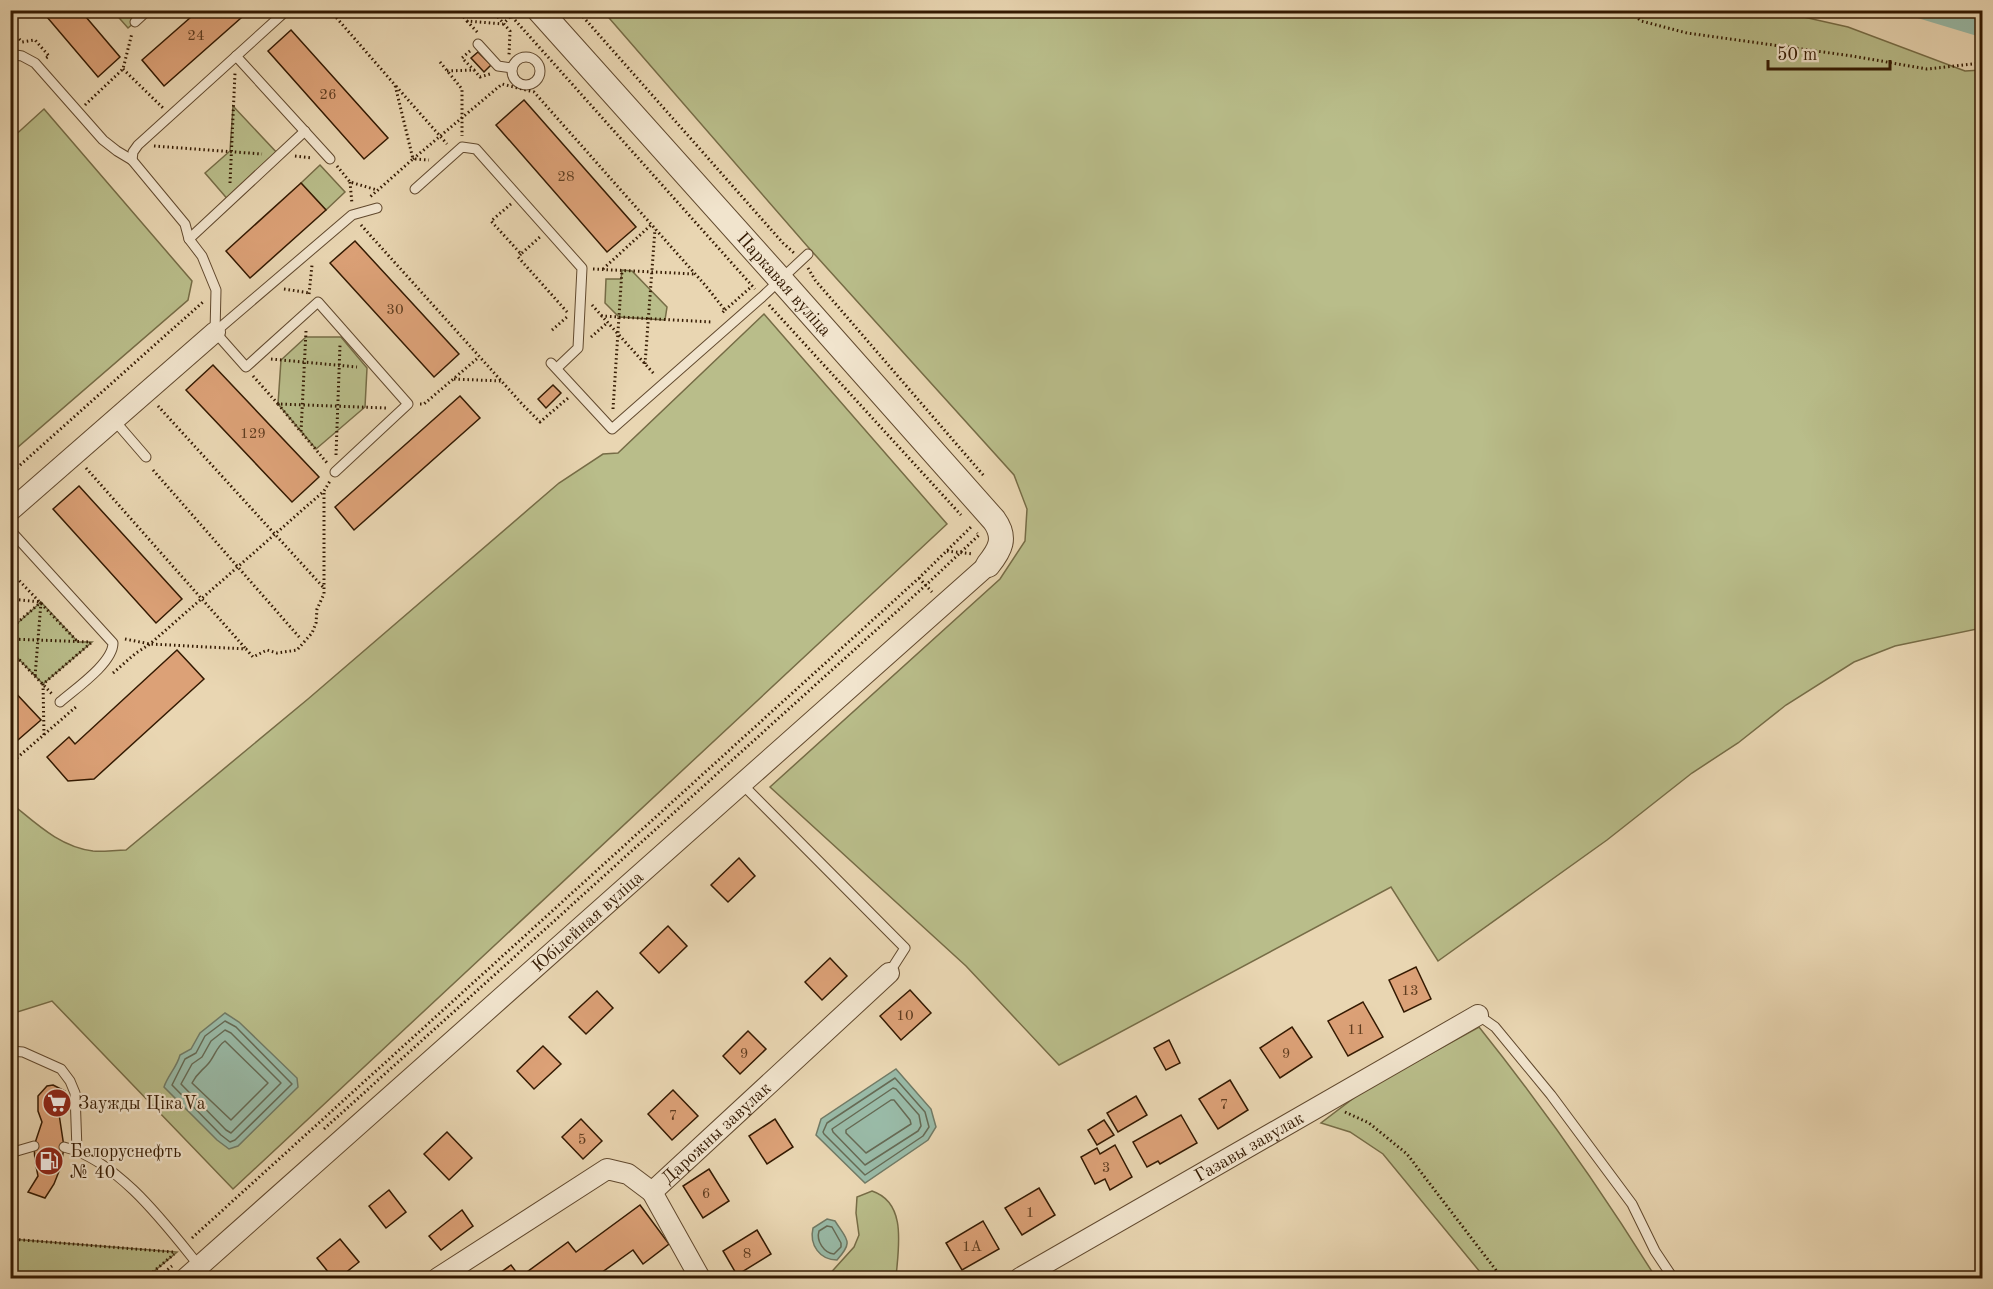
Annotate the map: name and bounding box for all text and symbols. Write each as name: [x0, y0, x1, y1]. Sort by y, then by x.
house number: 24: [187, 29, 205, 44]
scale bar: [1768, 33, 1890, 71]
text: 50 m: [1777, 46, 1817, 64]
house number: 26: [319, 88, 337, 103]
house number: 28: [557, 170, 575, 185]
street label: Паркавая вуліца: [733, 229, 835, 340]
house number: 30: [386, 303, 404, 318]
house number: 129: [240, 427, 266, 442]
street label: Юбілейная вуліца: [529, 868, 647, 976]
house number: 13: [1401, 984, 1419, 999]
house number: 10: [896, 1009, 914, 1024]
house number: 11: [1347, 1023, 1365, 1038]
house number: 9: [740, 1047, 748, 1062]
house number: 9: [1282, 1047, 1290, 1062]
street label: Дарожны завулак: [659, 1079, 775, 1188]
supermarket icon: Заужды ЦікаVа: [41, 1087, 73, 1119]
place label: Заужды ЦікаVа: [78, 1095, 206, 1113]
house number: 7: [1220, 1098, 1228, 1113]
house number: 7: [669, 1109, 677, 1124]
street label: Газавы завулак: [1192, 1109, 1307, 1186]
house number: 5: [578, 1133, 586, 1148]
place label: Белоруснефть № 40: [70, 1143, 181, 1182]
fuel station icon: Белоруснефть № 40: [33, 1145, 65, 1177]
house number: 3: [1102, 1161, 1110, 1176]
house number: 6: [702, 1187, 710, 1202]
house number: 1: [1026, 1206, 1034, 1221]
house number: 1А: [962, 1240, 983, 1255]
house number: 8: [743, 1247, 751, 1262]

